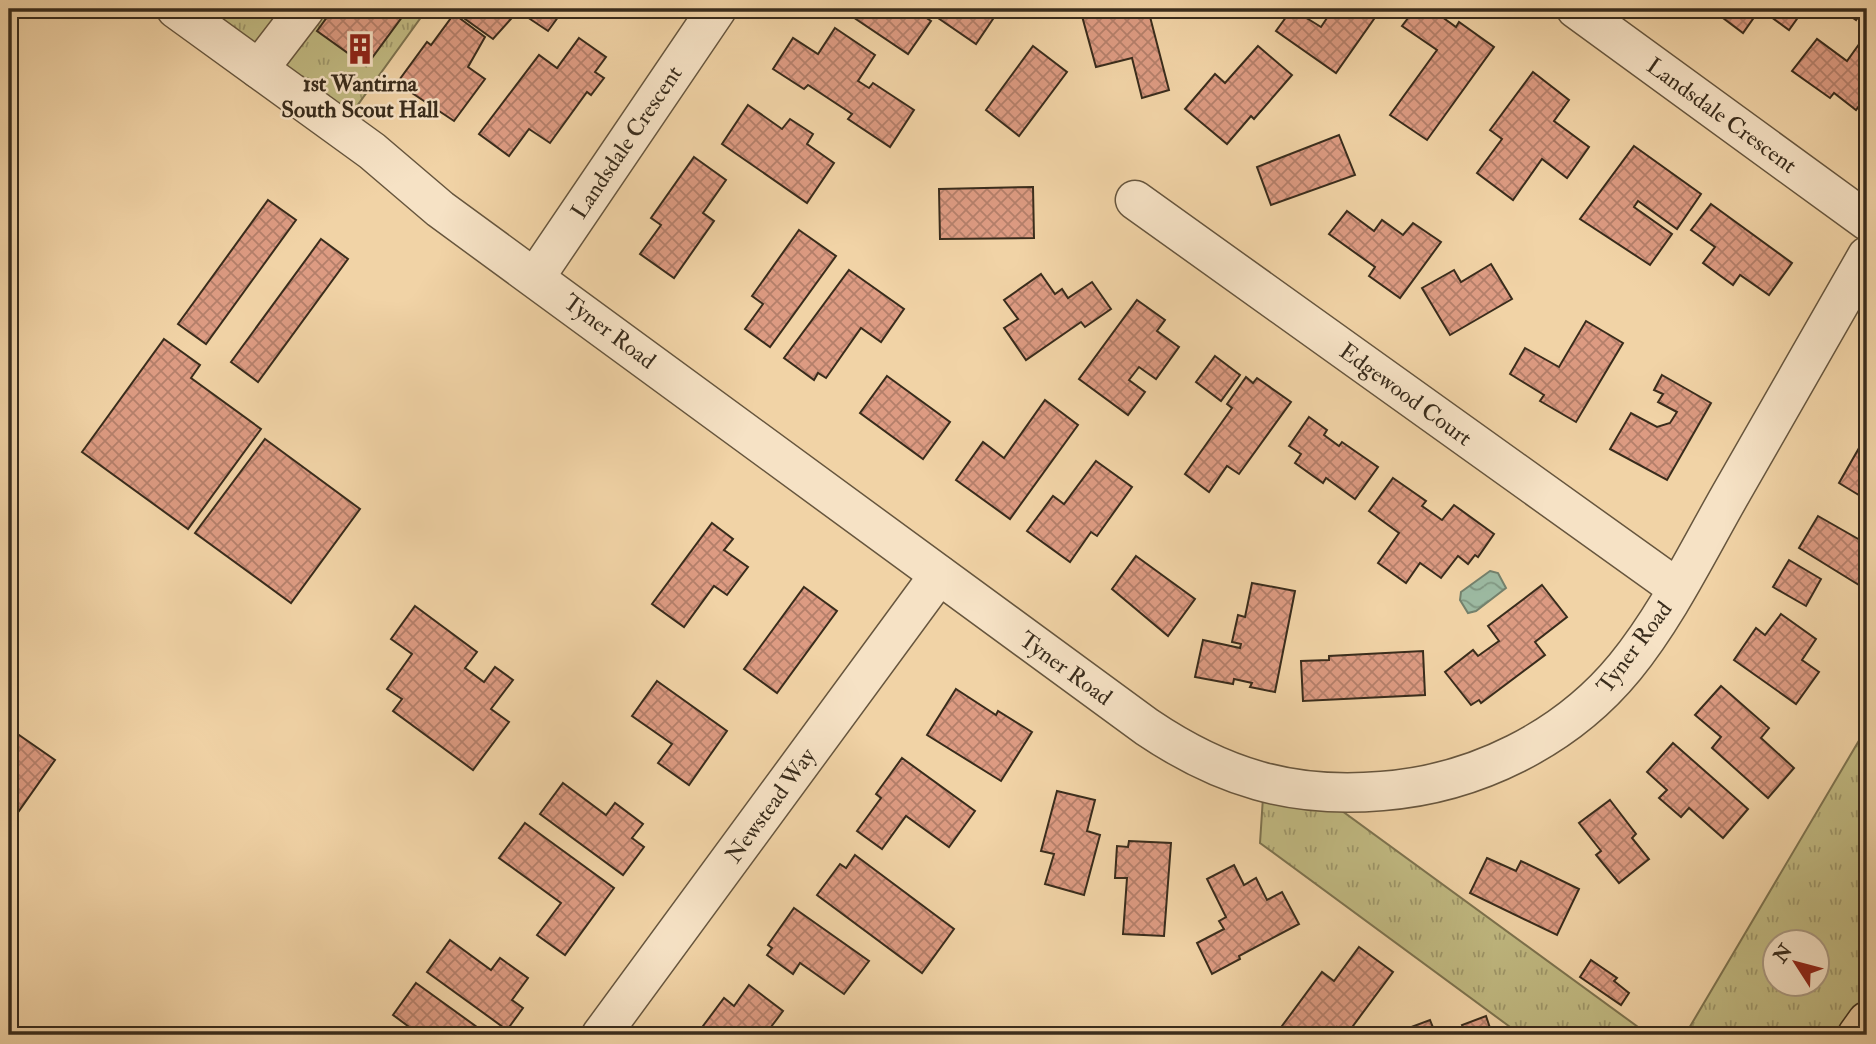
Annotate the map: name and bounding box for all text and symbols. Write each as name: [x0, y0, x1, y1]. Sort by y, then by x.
building icon: 1st Wantirna South Scout Hall: [343, 32, 377, 66]
street label: Landsdale Crescent: [1641, 51, 1803, 180]
street label: Landsdale Crescent: [564, 60, 688, 225]
place label: 1st Wantirna South Scout Hall: [281, 69, 440, 124]
street label: Tyner Road: [558, 287, 662, 375]
street label: Edgewood Court: [1334, 337, 1478, 452]
street label: Tyner Road: [1590, 595, 1678, 699]
street label: Tyner Road: [1014, 625, 1118, 712]
street label: Newstead Way: [719, 741, 822, 869]
north arrow: [1760, 928, 1830, 998]
text: N: [1768, 939, 1798, 968]

